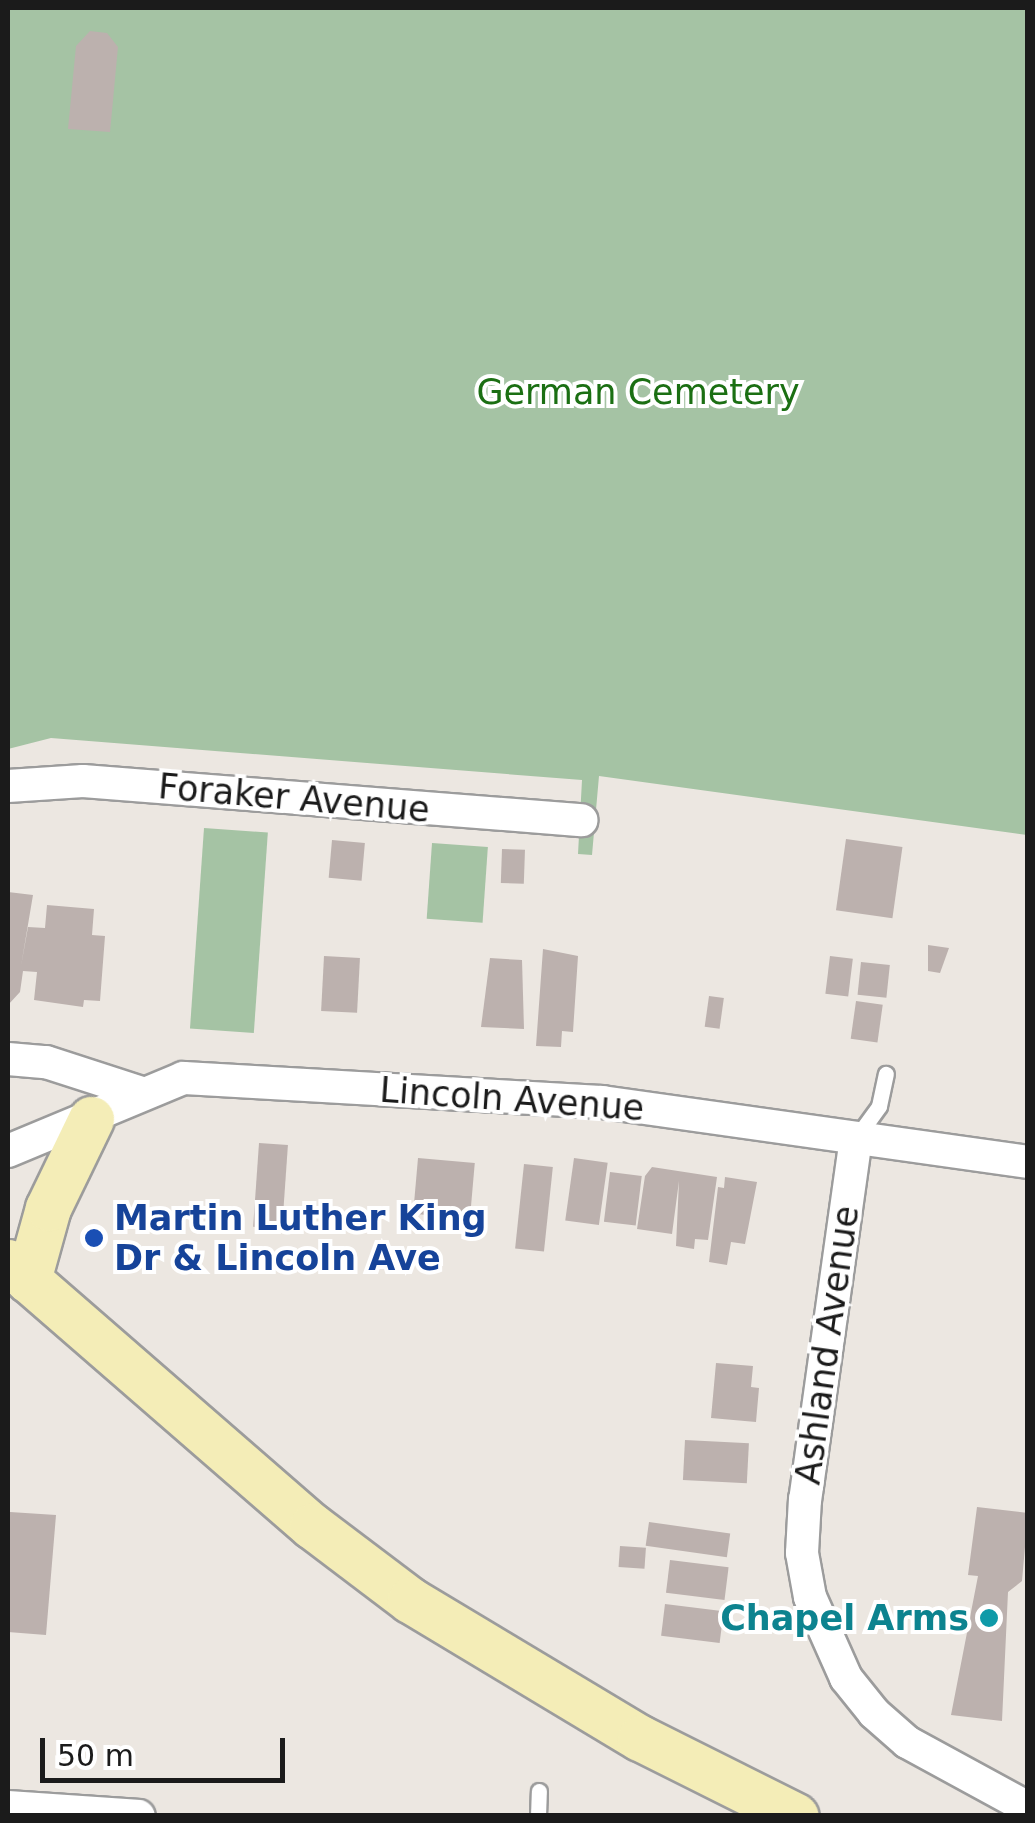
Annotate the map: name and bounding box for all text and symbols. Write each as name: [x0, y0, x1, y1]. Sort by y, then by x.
park label: German Cemetery: [476, 371, 800, 413]
street label: Foraker Avenue: [157, 765, 431, 831]
street label: Lincoln Avenue: [378, 1069, 646, 1129]
place label: Martin Luther King Dr & Lincoln Ave: [114, 1197, 487, 1279]
street label: Ashland Avenue: [787, 1203, 867, 1487]
marker: Martin Luther King Dr & Lincoln Ave: [83, 1227, 105, 1249]
place label: Chapel Arms: [720, 1597, 969, 1639]
marker: Chapel Arms: [978, 1607, 1000, 1629]
scale bar: [45, 1718, 290, 1780]
text: 50 m: [57, 1738, 134, 1773]

